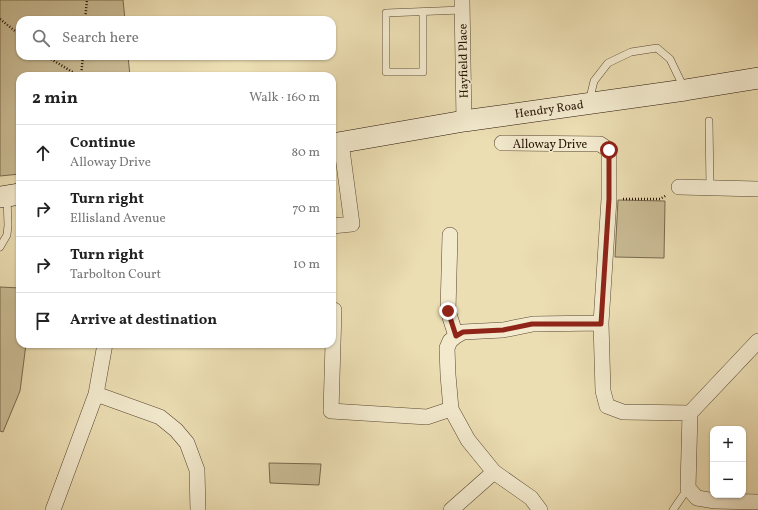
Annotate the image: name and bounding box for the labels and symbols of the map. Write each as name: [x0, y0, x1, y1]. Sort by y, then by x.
street label: Hayfield Place: [455, 23, 473, 98]
street label: Hendry Road: [514, 97, 585, 123]
street label: Alloway Drive: [513, 137, 588, 153]
route start: [600, 141, 618, 159]
route end: [439, 302, 457, 320]

